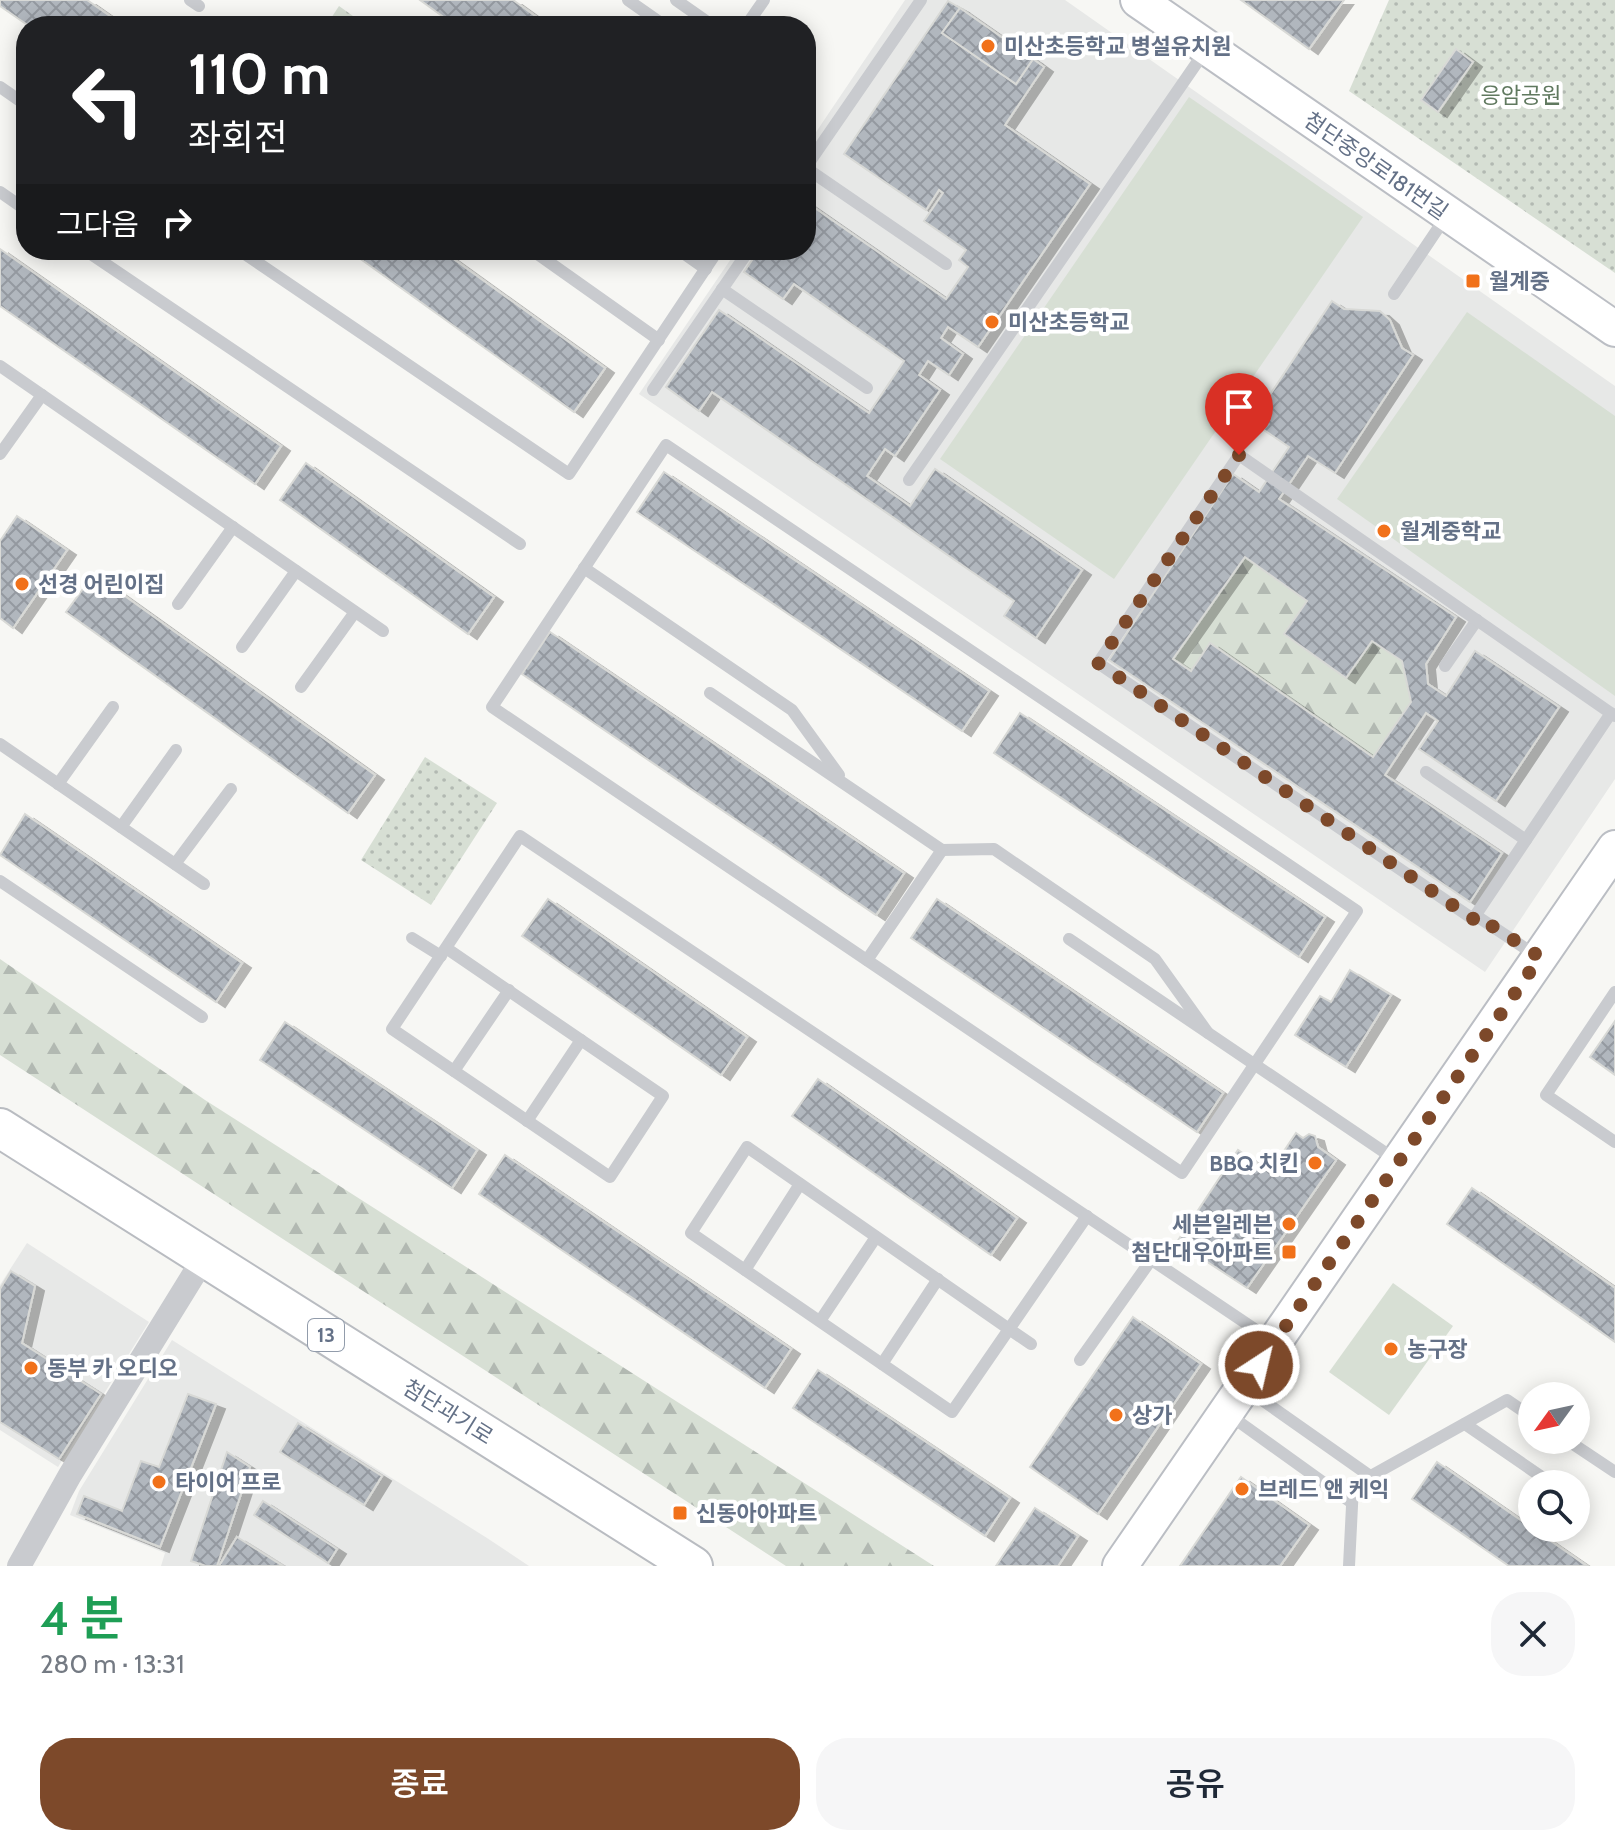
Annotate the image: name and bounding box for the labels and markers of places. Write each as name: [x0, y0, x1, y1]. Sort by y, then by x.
place label: 미산초등학교 병설유치원: [1004, 33, 1232, 60]
marker: 미산초등학교 병설유치원: [979, 37, 997, 55]
place label: 월계중: [1489, 268, 1550, 295]
marker: 월계중: [1464, 272, 1482, 290]
place label: 미산초등학교: [1008, 309, 1129, 336]
marker: 미산초등학교: [983, 313, 1001, 331]
pin: [1205, 373, 1273, 455]
place label: 월계중학교: [1400, 518, 1501, 545]
marker: 월계중학교: [1375, 522, 1393, 540]
place label: 선경 어린이집: [38, 571, 164, 598]
marker: 선경 어린이집: [13, 575, 31, 593]
place label: BBQ 치킨: [1209, 1150, 1299, 1177]
marker: BBQ 치킨: [1306, 1154, 1324, 1172]
place label: 세븐일레븐: [1172, 1211, 1273, 1238]
marker: 세븐일레븐: [1280, 1215, 1298, 1233]
place label: 첨단대우아파트: [1131, 1239, 1273, 1266]
marker: 첨단대우아파트: [1280, 1243, 1298, 1261]
place label: 농구장: [1407, 1336, 1468, 1363]
marker: 농구장: [1382, 1340, 1400, 1358]
place label: 동부 카 오디오: [47, 1355, 178, 1382]
marker: 동부 카 오디오: [22, 1359, 40, 1377]
place label: 상가: [1132, 1402, 1172, 1429]
marker: 상가: [1107, 1406, 1125, 1424]
place label: 타이어 프로: [175, 1469, 281, 1496]
marker: 타이어 프로: [150, 1473, 168, 1491]
place label: 브레드 앤 케익: [1258, 1476, 1389, 1503]
marker: 브레드 앤 케익: [1233, 1480, 1251, 1498]
place label: 신동아아파트: [696, 1500, 817, 1527]
marker: 신동아아파트: [671, 1504, 689, 1522]

